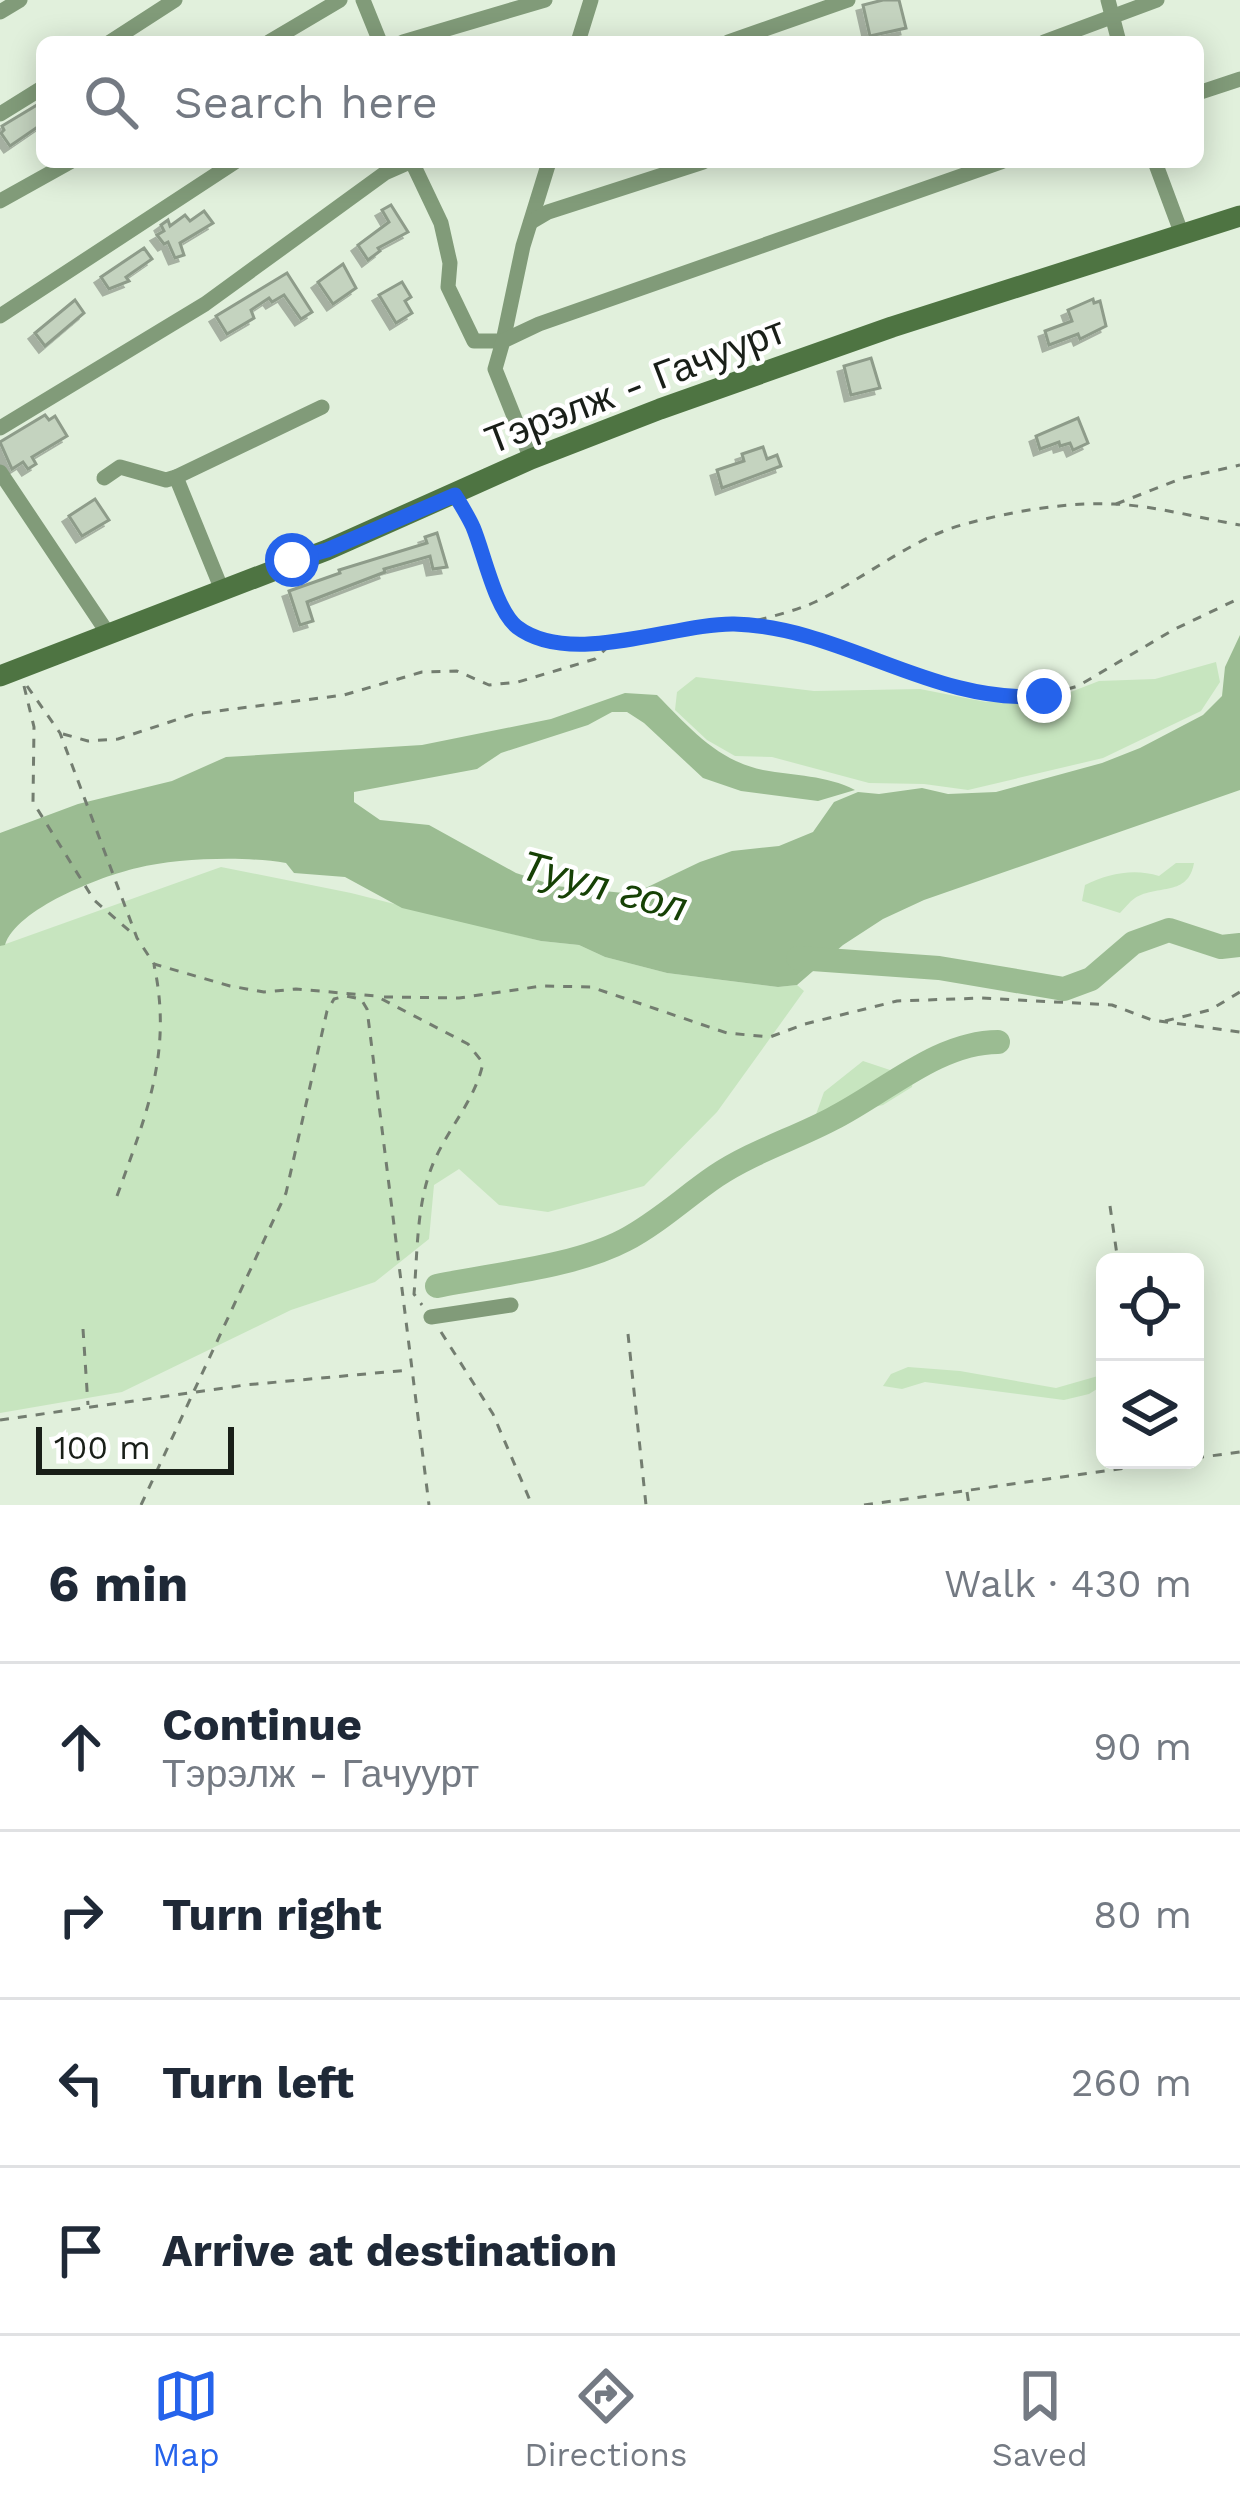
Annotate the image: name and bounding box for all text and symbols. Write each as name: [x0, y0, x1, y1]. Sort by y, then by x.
search box: [36, 36, 1204, 168]
icon: search: [78, 69, 144, 135]
text: Search here: [174, 76, 438, 129]
street label: Тэрэлж - Гачуурт: [479, 307, 791, 463]
route start: [265, 533, 319, 587]
route end: [1017, 669, 1071, 723]
water label: Туул гол: [516, 840, 692, 932]
map controls: [1096, 1253, 1204, 1469]
button: locate: [1096, 1253, 1204, 1361]
button: layers: [1096, 1361, 1204, 1469]
scale bar: [36, 1421, 234, 1474]
text: 100 m: [54, 1428, 151, 1467]
text: 6 min: [48, 1554, 188, 1613]
text: Walk · 430 m: [944, 1561, 1192, 1606]
text: Continue: [162, 1698, 362, 1751]
icon: ahead: [48, 1714, 114, 1780]
text: 90 m: [1093, 1724, 1192, 1769]
text: Тэрэлж - Гачуурт: [162, 1751, 479, 1796]
icon: right: [48, 1882, 114, 1948]
text: Turn right: [162, 1888, 382, 1941]
text: 80 m: [1093, 1892, 1192, 1937]
icon: left: [48, 2050, 114, 2116]
text: Turn left: [162, 2056, 354, 2109]
text: 260 m: [1071, 2060, 1192, 2105]
icon: arrive: [48, 2218, 114, 2284]
text: Arrive at destination: [162, 2224, 617, 2277]
tab: Map: [152, 2363, 220, 2474]
tab: Directions: [524, 2363, 687, 2474]
tab: Saved: [992, 2363, 1088, 2474]

